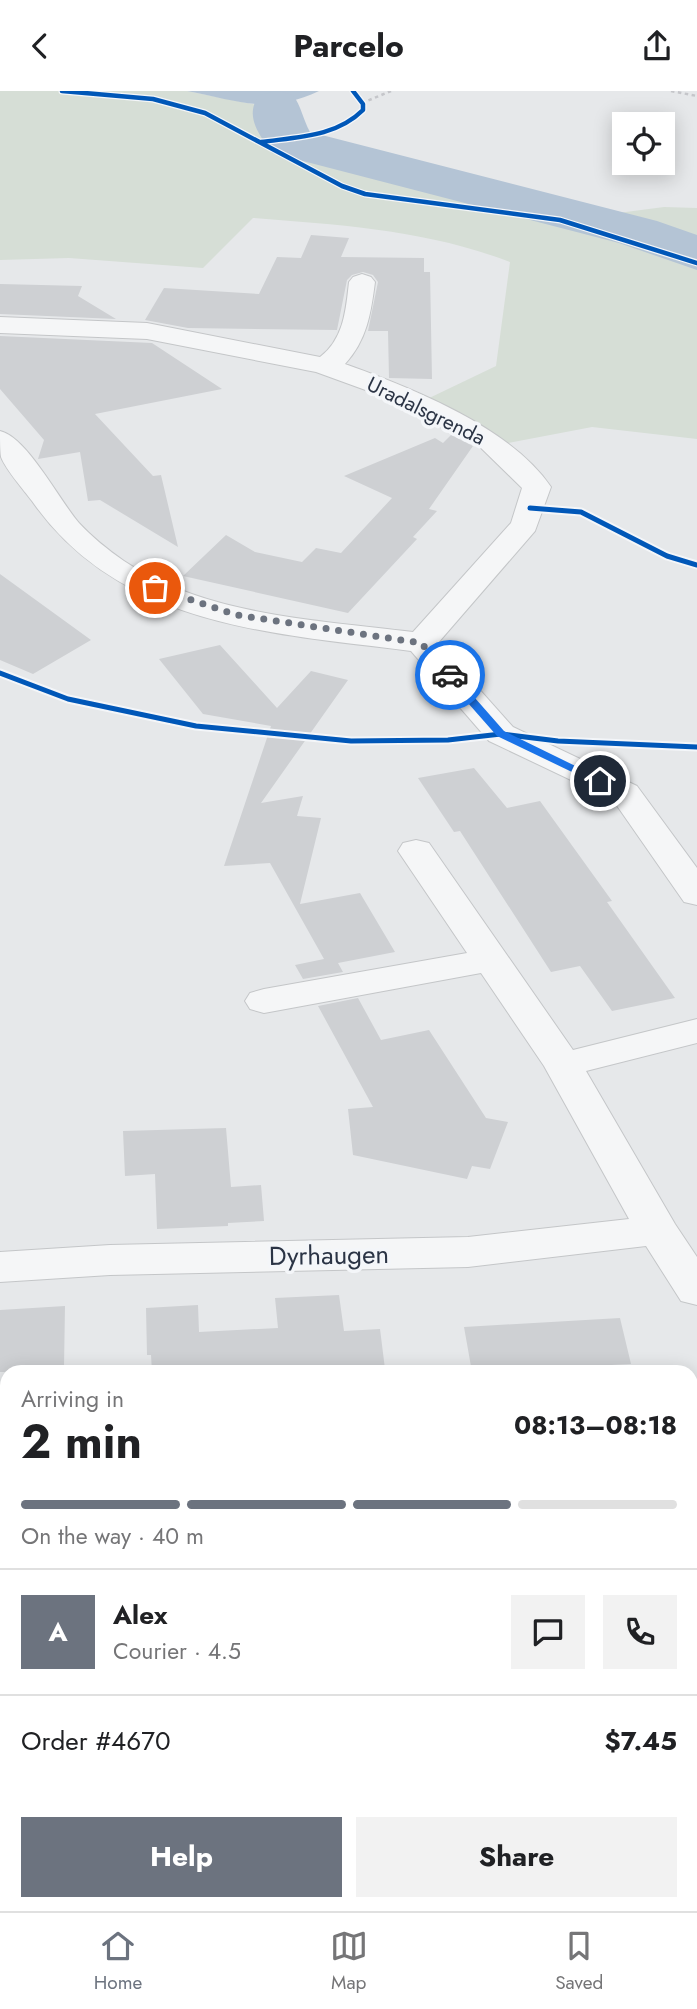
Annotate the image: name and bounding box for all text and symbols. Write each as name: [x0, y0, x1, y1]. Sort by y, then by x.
text: Parcelo: [293, 23, 404, 69]
icon: back: [21, 27, 59, 65]
icon: share: [638, 27, 676, 65]
map controls: [612, 112, 675, 175]
button: locate: [612, 112, 675, 175]
street label: Uradalsgrenda: [362, 369, 490, 453]
pin: [125, 558, 185, 618]
icon: bag: [136, 569, 174, 607]
courier: [415, 640, 485, 710]
icon: car: [431, 656, 469, 694]
pin: [570, 751, 630, 811]
icon: home: [581, 762, 619, 800]
street label: Dyrhaugen: [269, 1235, 389, 1275]
text: Arriving in: [21, 1382, 124, 1416]
text: 08:13–08:18: [514, 1406, 677, 1444]
text: 2 min: [21, 1409, 142, 1475]
text: On the way · 40 m: [21, 1519, 204, 1553]
button: chat: [511, 1595, 585, 1669]
button: phone: [603, 1595, 677, 1669]
text: Alex: [113, 1596, 167, 1634]
text: A: [48, 1613, 68, 1651]
text: Courier · 4.5: [113, 1634, 241, 1668]
text: Order #4670: [21, 1722, 171, 1760]
text: $7.45: [604, 1722, 677, 1760]
button: Help: [21, 1817, 342, 1897]
button: Share: [356, 1817, 677, 1897]
tab: Home: [94, 1927, 142, 1996]
tab: Map: [330, 1927, 368, 1996]
tab: Saved: [555, 1927, 603, 1996]

